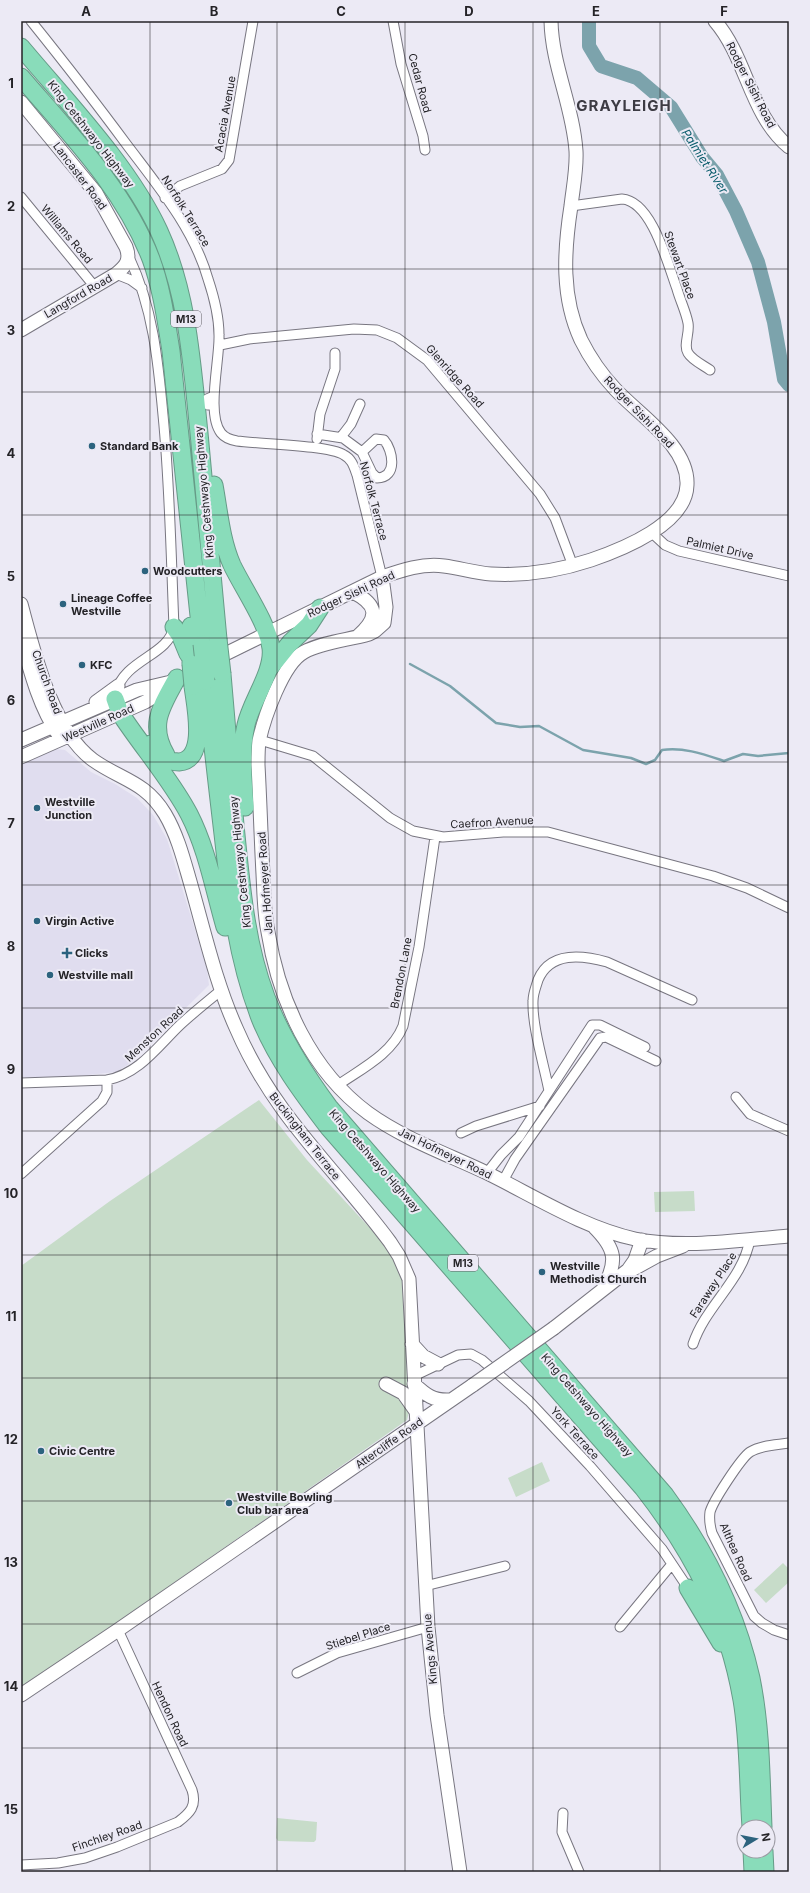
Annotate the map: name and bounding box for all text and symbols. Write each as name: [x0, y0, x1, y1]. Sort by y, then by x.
text: A: [81, 3, 91, 19]
text: B: [210, 3, 219, 19]
text: C: [336, 3, 346, 19]
text: D: [464, 3, 474, 19]
text: E: [592, 3, 600, 19]
text: F: [720, 3, 728, 19]
street label: Rodger Sishi Road: [723, 40, 779, 130]
street label: Cedar Road: [405, 52, 435, 114]
text: 1: [8, 75, 14, 91]
street label: Acacia Avenue: [211, 75, 239, 153]
street label: King Cetshwayo Highway: [45, 77, 137, 191]
district label: GRAYLEIGH: [576, 96, 672, 115]
water label: Palmiet River: [679, 126, 732, 197]
street label: Lancaster Road: [50, 139, 110, 213]
street label: Norfolk Terrace: [159, 173, 213, 249]
text: 2: [7, 198, 15, 214]
street label: Williams Road: [38, 202, 96, 266]
street label: Stewart Place: [661, 229, 699, 301]
street label: Langford Road: [41, 271, 115, 321]
road number: M13: [171, 311, 201, 327]
text: 3: [7, 322, 15, 338]
street label: Glenridge Road: [423, 341, 487, 411]
street label: Rodger Sishi Road: [601, 373, 677, 451]
street label: King Cetshwayo Highway: [191, 425, 217, 559]
place label: Standard Bank: [100, 439, 179, 453]
marker: Standard Bank: [87, 441, 97, 451]
text: 4: [7, 445, 16, 461]
street label: Norfolk Terrace: [357, 460, 391, 542]
street label: Palmiet Drive: [685, 533, 755, 563]
place label: Woodcutters: [153, 564, 222, 578]
marker: Woodcutters: [140, 566, 150, 576]
text: 5: [7, 568, 15, 584]
street label: Rodger Sishi Road: [305, 568, 397, 620]
place label: Lineage Coffee Westville: [71, 591, 153, 618]
marker: Lineage Coffee Westville: [58, 599, 68, 609]
street label: Church Road: [29, 648, 65, 716]
place label: KFC: [90, 658, 113, 672]
marker: KFC: [77, 660, 87, 670]
text: 6: [7, 692, 15, 708]
street label: Westville Road: [60, 701, 136, 745]
place label: Westville Junction: [45, 795, 95, 822]
street label: King Cetshwayo Highway: [226, 795, 254, 929]
marker: Westville Junction: [32, 803, 42, 813]
street label: Caefron Avenue: [450, 813, 534, 831]
text: 7: [7, 815, 15, 831]
street label: Jan Hofmeyer Road: [254, 831, 276, 935]
place label: Virgin Active: [45, 914, 115, 928]
marker: Virgin Active: [32, 916, 42, 926]
street label: Brendon Lane: [387, 936, 415, 1010]
text: 8: [7, 938, 15, 954]
place label: Clicks: [75, 946, 108, 960]
marker: Clicks: [62, 948, 72, 958]
place label: Westville mall: [58, 968, 133, 982]
marker: Westville mall: [45, 970, 55, 980]
street label: Menston Road: [122, 1003, 186, 1065]
text: 9: [7, 1061, 15, 1077]
street label: Buckingham Terrace: [266, 1089, 344, 1183]
street label: King Cetshwayo Highway: [326, 1106, 424, 1216]
street label: Jan Hofmeyer Road: [396, 1124, 494, 1182]
text: 10: [4, 1185, 18, 1201]
street label: Faraway Place: [687, 1249, 739, 1321]
road number: M13: [448, 1255, 478, 1271]
place label: Westville Methodist Church: [550, 1259, 647, 1286]
marker: Westville Methodist Church: [537, 1267, 547, 1277]
text: 11: [5, 1308, 17, 1324]
street label: King Cetshwayo Highway: [538, 1350, 636, 1460]
street label: York Terrace: [547, 1404, 603, 1462]
street label: Attercliffe Road: [352, 1414, 426, 1472]
text: 12: [4, 1431, 18, 1447]
place label: Civic Centre: [49, 1444, 116, 1458]
marker: Civic Centre: [36, 1446, 46, 1456]
place label: Westville Bowling Club bar area: [237, 1490, 333, 1517]
marker: Westville Bowling Club bar area: [224, 1498, 234, 1508]
street label: Althea Road: [717, 1520, 755, 1584]
text: 13: [4, 1554, 18, 1570]
street label: Kings Avenue: [420, 1613, 440, 1685]
street label: Stiebel Place: [324, 1619, 392, 1653]
text: 14: [4, 1678, 18, 1694]
street label: Hendon Road: [149, 1679, 191, 1749]
text: 15: [4, 1801, 18, 1817]
street label: Finchley Road: [70, 1817, 144, 1855]
north arrow: [736, 1819, 776, 1859]
text: N: [758, 1832, 773, 1843]

